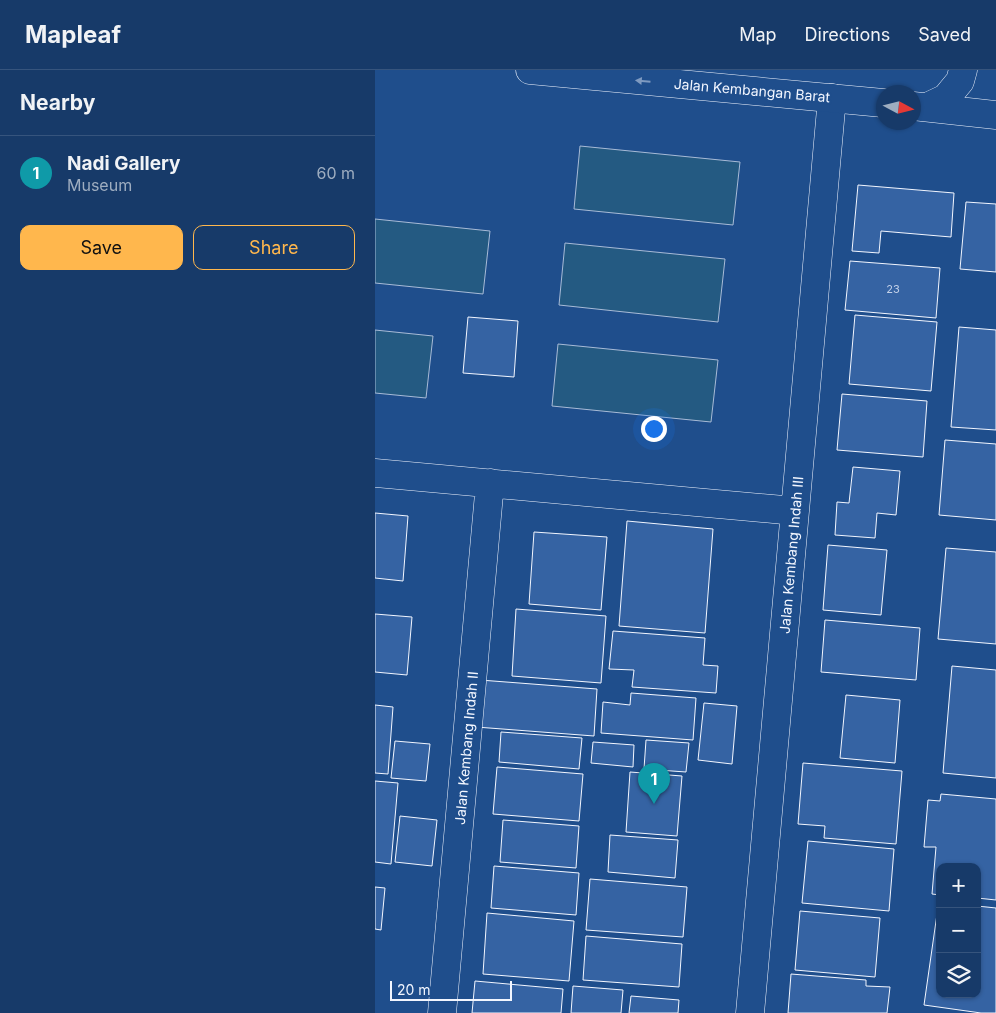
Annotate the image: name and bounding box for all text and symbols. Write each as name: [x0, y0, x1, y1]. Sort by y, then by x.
text: Mapleaf: [25, 20, 121, 49]
text: Map: [739, 24, 777, 45]
text: Directions: [805, 24, 890, 45]
text: Saved: [918, 24, 971, 45]
street label: Jalan Kembangan Barat: [673, 75, 831, 105]
one-way arrow: [635, 76, 651, 84]
north arrow: [876, 85, 921, 130]
text: Nearby: [20, 90, 95, 115]
text: Nadi Gallery: [67, 152, 181, 175]
text: 1: [33, 163, 39, 183]
text: 60 m: [316, 163, 355, 183]
text: Museum: [67, 175, 132, 195]
button: Save: [20, 225, 183, 270]
button: Share: [193, 225, 355, 270]
house number: 23: [886, 282, 900, 296]
your location: [641, 416, 667, 442]
street label: Jalan Kembang Indah III: [776, 476, 806, 634]
street label: Jalan Kembang Indah II: [451, 670, 481, 826]
pin: 1: [638, 763, 670, 804]
map controls: [936, 863, 981, 998]
button: +: [936, 863, 981, 908]
button: −: [936, 908, 981, 953]
button: layers: [936, 953, 981, 998]
scale bar: [390, 978, 513, 1001]
text: 20 m: [397, 981, 431, 998]

